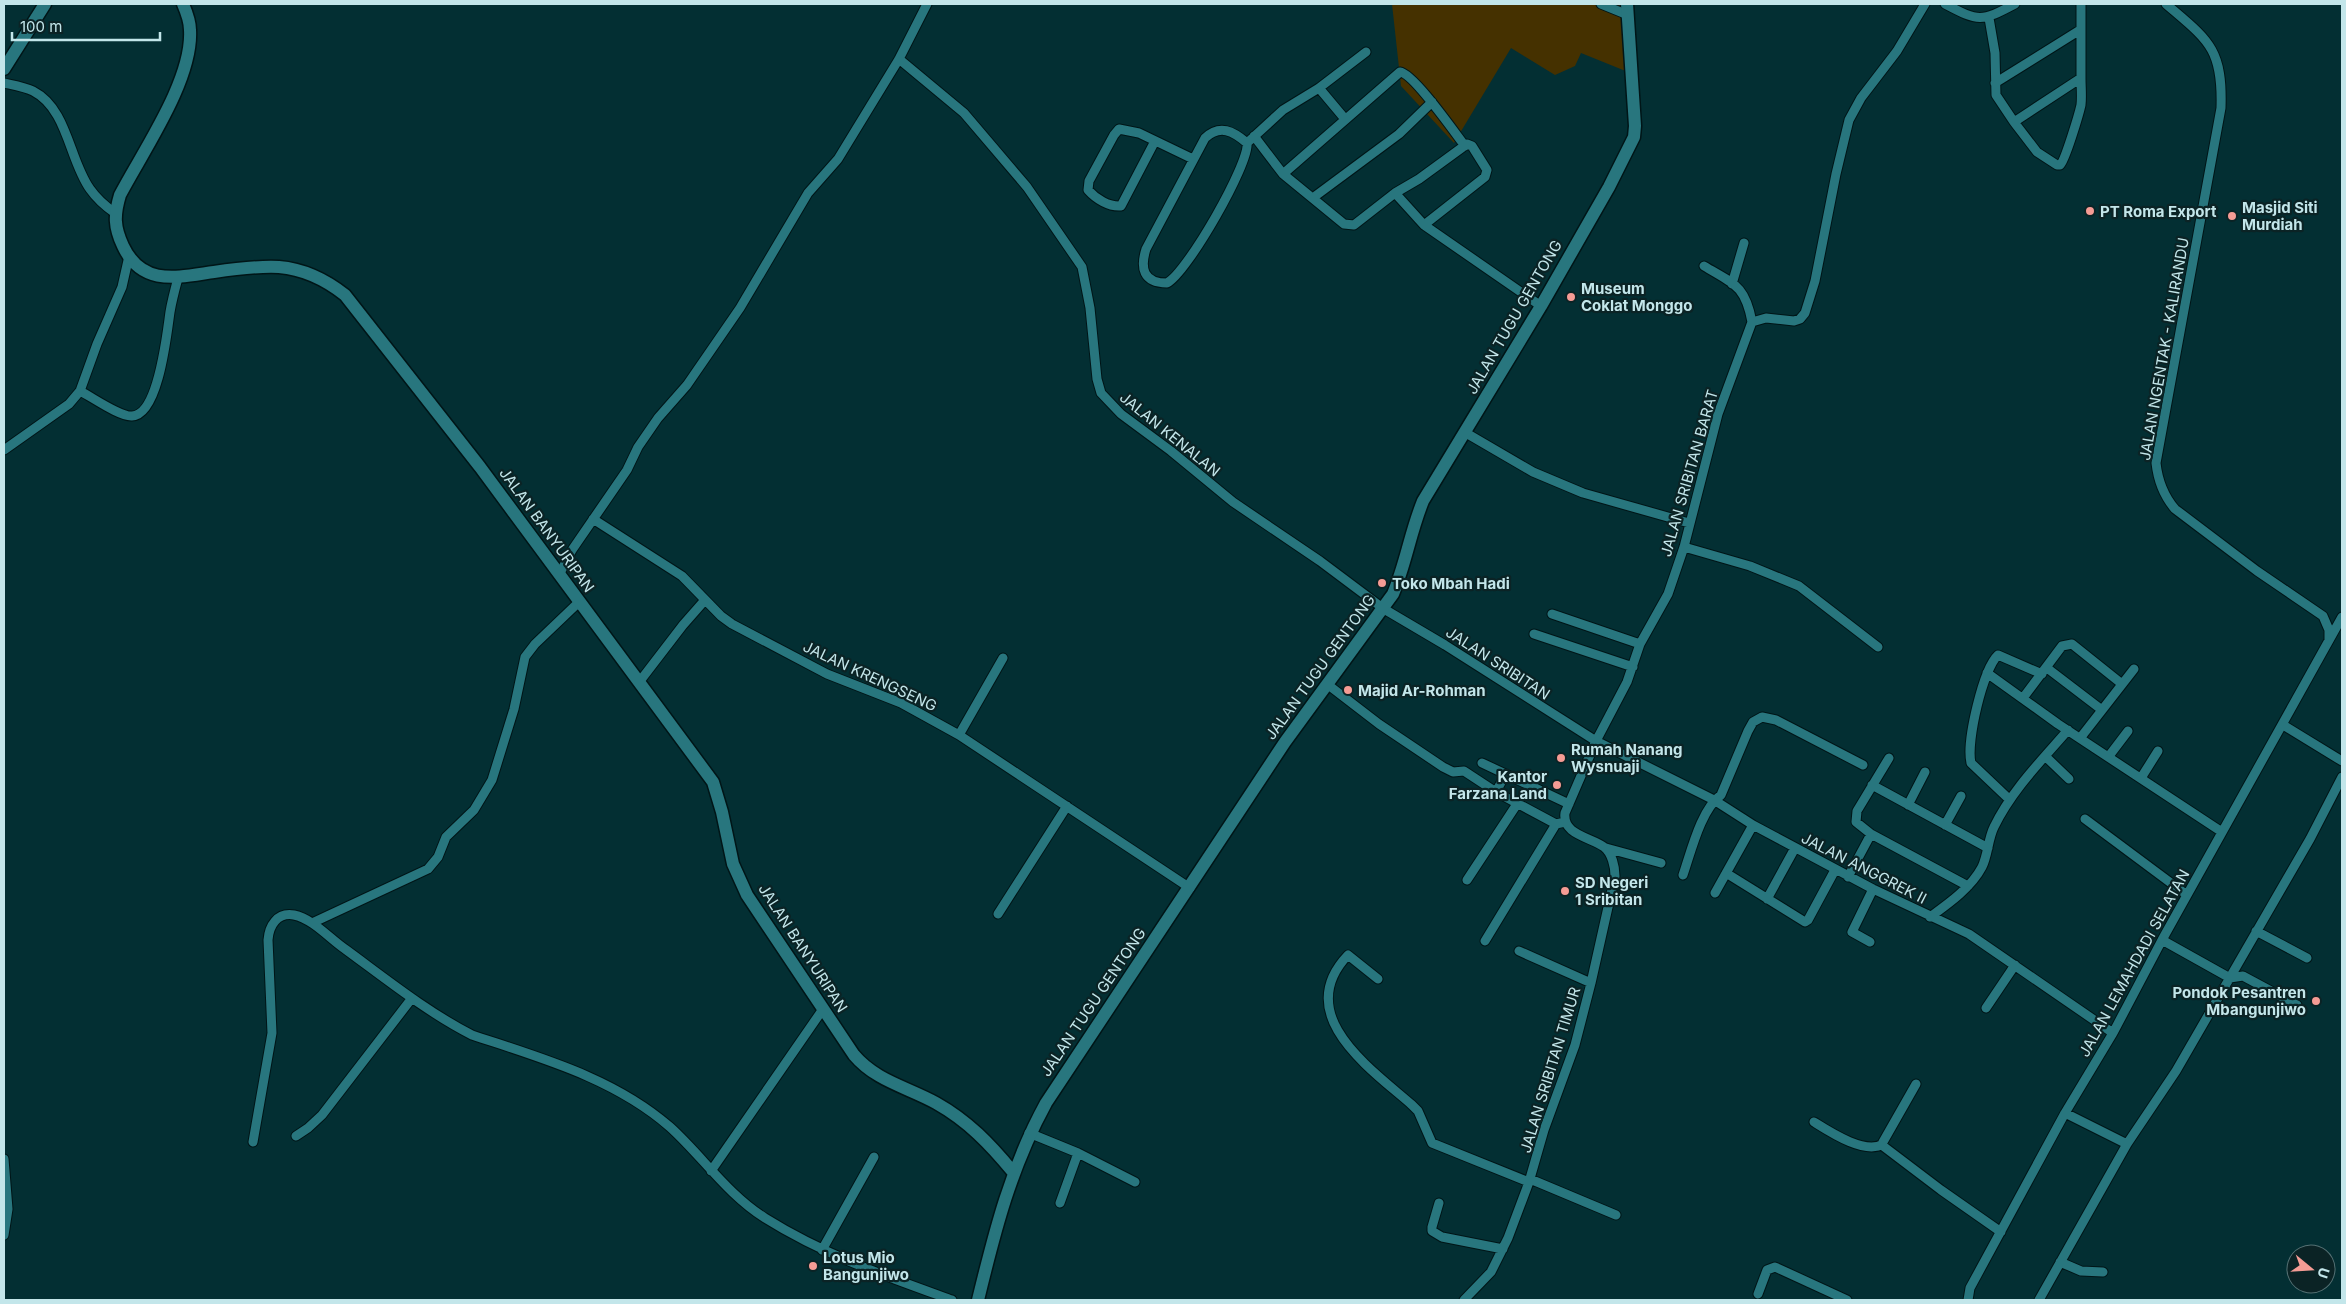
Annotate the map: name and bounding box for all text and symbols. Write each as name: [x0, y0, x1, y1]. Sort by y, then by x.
scale bar: [12, 10, 160, 42]
text: 100 m: [20, 17, 62, 36]
place label: Masjid Siti Murdiah: [2242, 198, 2318, 234]
place label: PT Roma Export: [2100, 202, 2217, 221]
marker: PT Roma Export: [2084, 205, 2096, 217]
marker: Masjid Siti Murdiah: [2226, 210, 2238, 222]
street label: JALAN TUGU GENTONG: [1462, 236, 1566, 398]
street label: JALAN NGENTAK - KALIRANDU: [2135, 236, 2193, 462]
place label: Museum Coklat Monggo: [1581, 279, 1692, 315]
marker: Museum Coklat Monggo: [1565, 291, 1577, 303]
street label: JALAN SRIBITAN BARAT: [1656, 387, 1722, 559]
street label: JALAN KENALAN: [1116, 388, 1224, 480]
street label: JALAN BANYURIPAN: [495, 464, 599, 596]
place label: Toko Mbah Hadi: [1392, 574, 1510, 593]
marker: Toko Mbah Hadi: [1376, 577, 1388, 589]
street label: JALAN TUGU GENTONG: [1261, 591, 1379, 743]
street label: JALAN SRIBITAN: [1442, 622, 1554, 704]
street label: JALAN KRENGSENG: [800, 637, 940, 715]
place label: Majid Ar-Rohman: [1358, 681, 1486, 700]
marker: Majid Ar-Rohman: [1342, 684, 1354, 696]
place label: Rumah Nanang Wysnuaji: [1571, 740, 1682, 776]
marker: Rumah Nanang Wysnuaji: [1555, 752, 1567, 764]
place label: Kantor Farzana Land: [1449, 767, 1547, 803]
marker: Kantor Farzana Land: [1551, 779, 1563, 791]
street label: JALAN ANGGREK II: [1798, 828, 1930, 908]
street label: JALAN LEMAHDADI SELATAN: [2074, 866, 2194, 1060]
place label: SD Negeri 1 Sribitan: [1575, 873, 1648, 909]
street label: JALAN BANYURIPAN: [754, 880, 852, 1016]
marker: SD Negeri 1 Sribitan: [1559, 885, 1571, 897]
street label: JALAN TUGU GENTONG: [1036, 924, 1150, 1080]
place label: Pondok Pesantren Mbangunjiwo: [2172, 983, 2306, 1019]
street label: JALAN SRIBITAN TIMUR: [1516, 984, 1584, 1155]
marker: Pondok Pesantren Mbangunjiwo: [2310, 995, 2322, 1007]
north arrow: [2286, 1244, 2336, 1294]
place label: Lotus Mio Bangunjiwo: [823, 1248, 909, 1284]
marker: Lotus Mio Bangunjiwo: [807, 1260, 819, 1272]
text: U: [2314, 1266, 2334, 1281]

